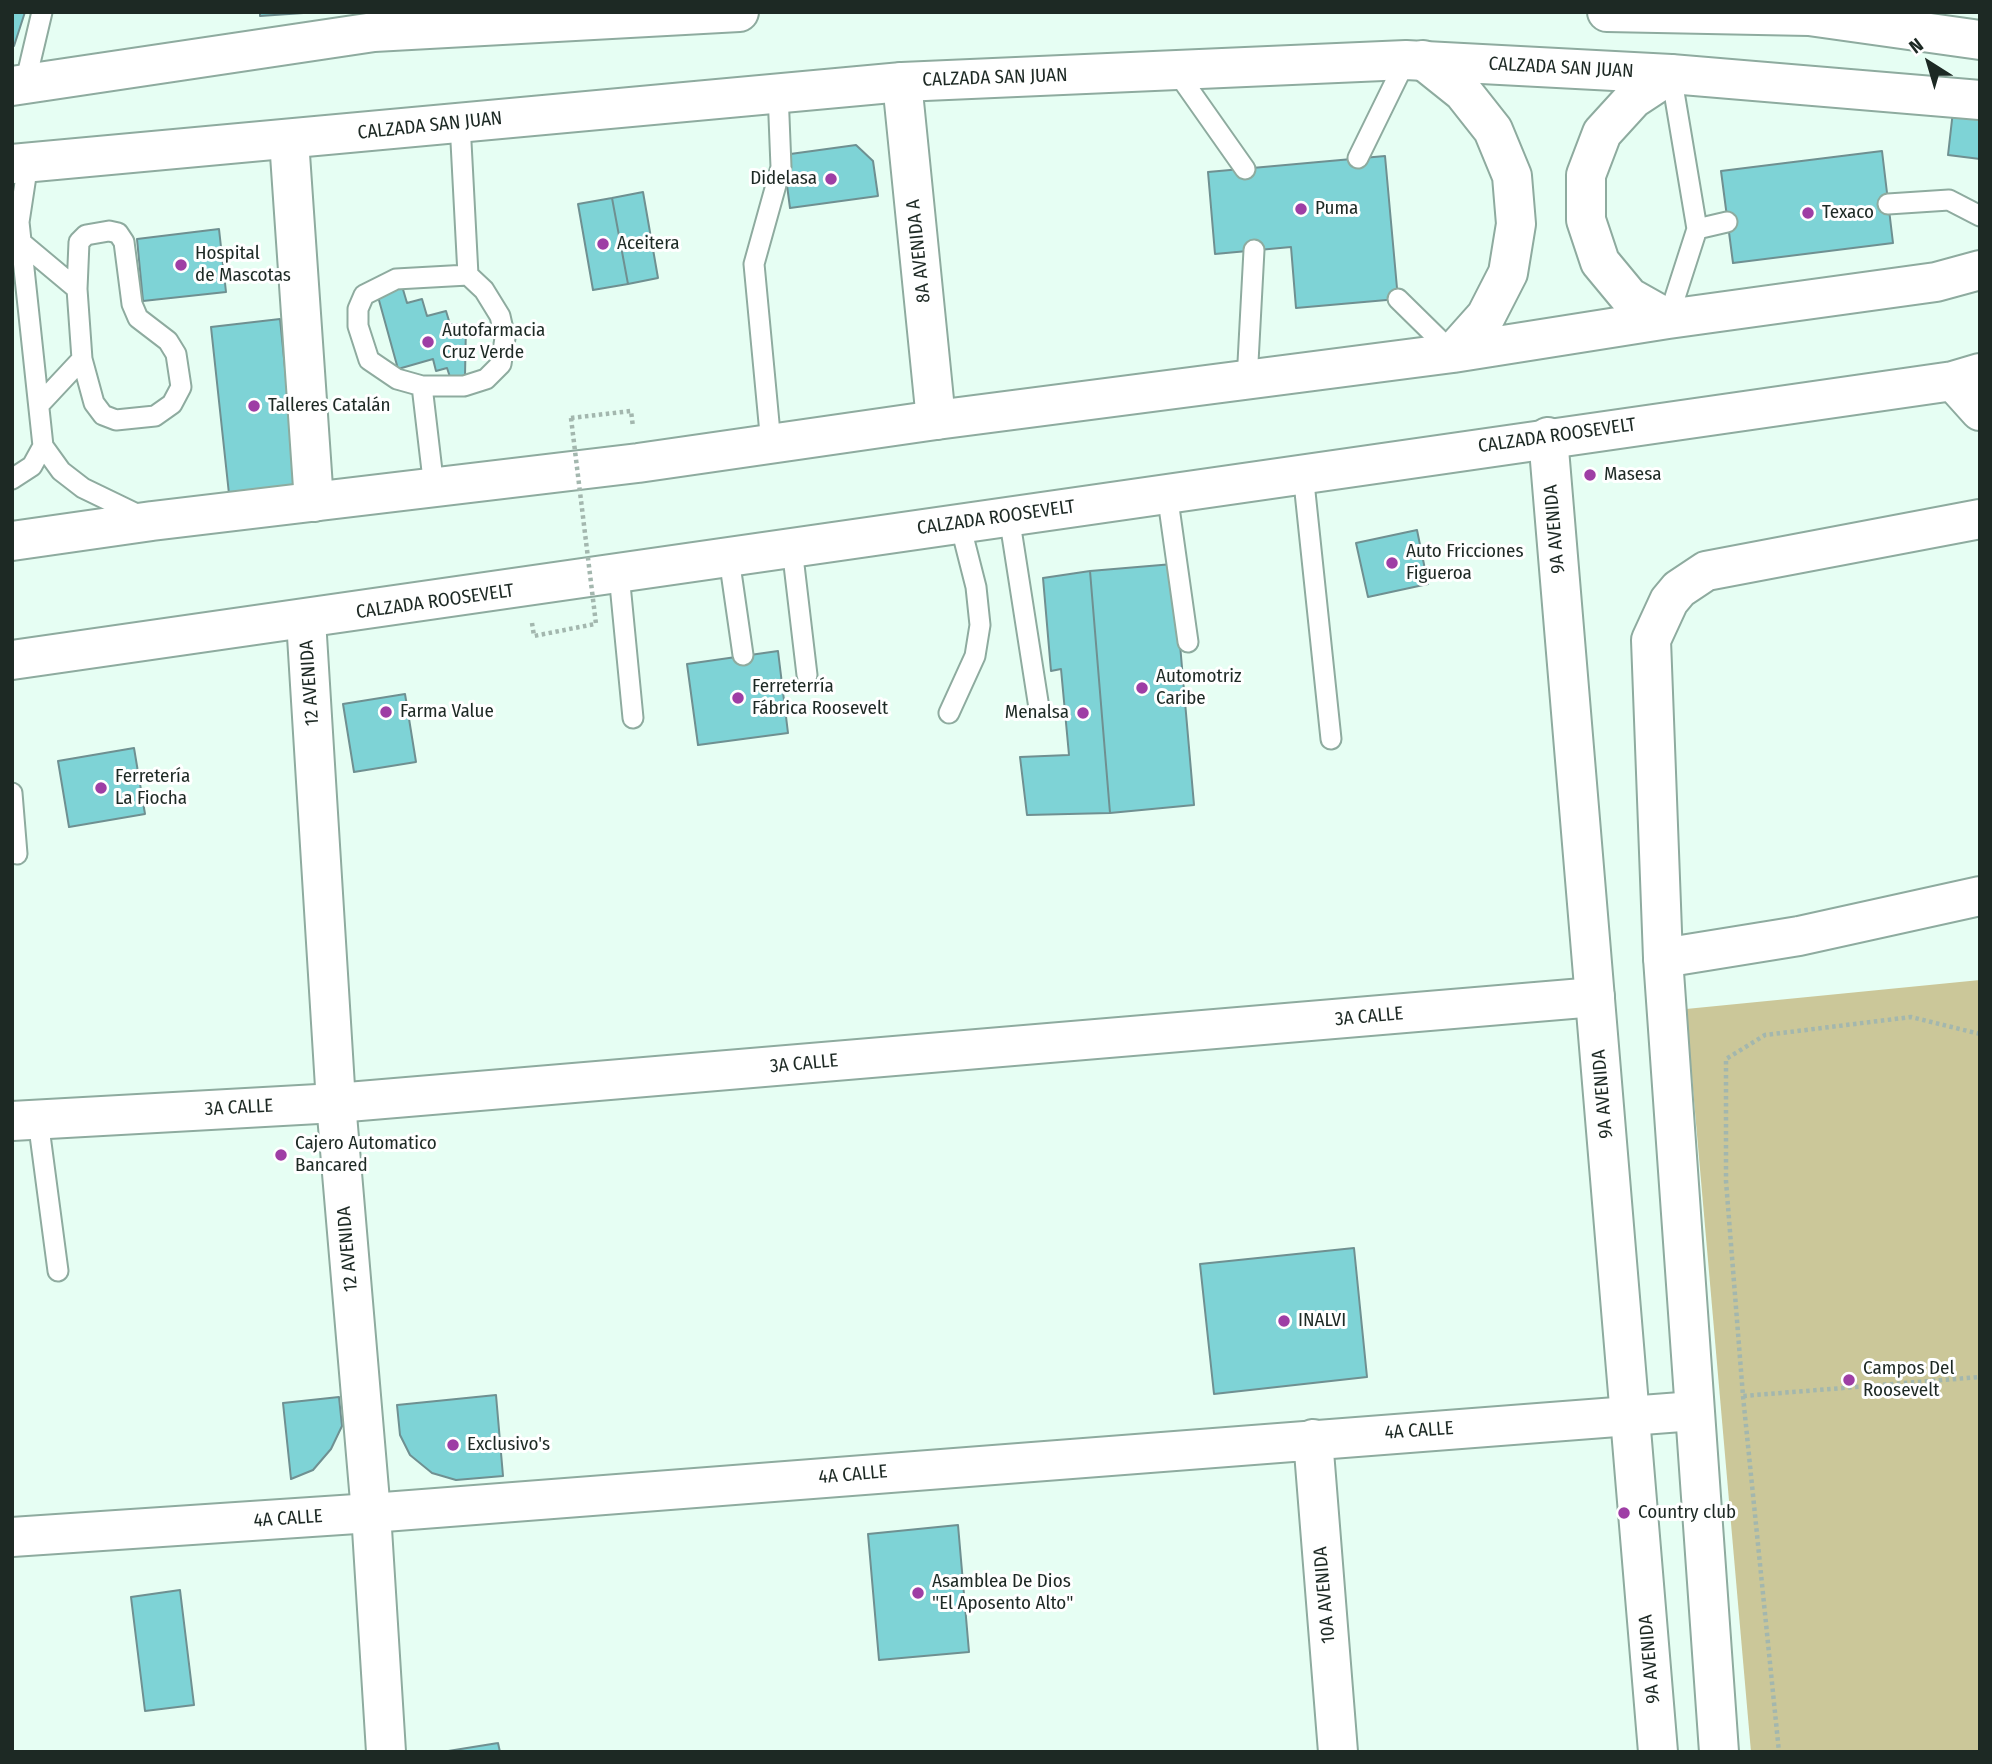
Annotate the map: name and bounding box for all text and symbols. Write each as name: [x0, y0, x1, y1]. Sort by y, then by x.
north arrow: [1894, 28, 1964, 98]
text: N: [1905, 33, 1928, 58]
street label: CALZADA SAN JUAN: [1488, 53, 1634, 83]
street label: CALZADA SAN JUAN: [922, 64, 1068, 92]
street label: CALZADA SAN JUAN: [357, 107, 503, 145]
place label: Didelasa: [750, 168, 817, 190]
marker: Didelasa: [823, 171, 839, 187]
street label: 8A AVENIDA A: [902, 198, 936, 304]
place label: Puma: [1315, 198, 1358, 220]
marker: Puma: [1293, 201, 1309, 217]
place label: Texaco: [1822, 202, 1874, 224]
marker: Texaco: [1800, 205, 1816, 221]
place label: Aceitera: [617, 233, 680, 255]
marker: Aceitera: [595, 236, 611, 252]
place label: Hospital de Mascotas: [195, 243, 291, 287]
marker: Hospital de Mascotas: [173, 257, 189, 273]
place label: Autofarmacia Cruz Verde: [442, 320, 545, 364]
marker: Autofarmacia Cruz Verde: [420, 334, 436, 350]
place label: Talleres Catalán: [268, 395, 391, 417]
marker: Talleres Catalán: [246, 398, 262, 414]
street label: CALZADA ROOSEVELT: [1477, 414, 1637, 458]
place label: Masesa: [1604, 464, 1661, 486]
marker: Masesa: [1582, 467, 1598, 483]
street label: 9A AVENIDA: [1540, 484, 1570, 574]
street label: CALZADA ROOSEVELT: [916, 496, 1076, 540]
place label: Auto Fricciones Figueroa: [1406, 541, 1524, 585]
marker: Auto Fricciones Figueroa: [1384, 555, 1400, 571]
street label: CALZADA ROOSEVELT: [355, 580, 515, 624]
street label: 12 AVENIDA: [296, 639, 324, 727]
place label: Automotriz Caribe: [1156, 666, 1242, 710]
place label: Ferreterría Fábrica Roosevelt: [752, 676, 888, 720]
marker: Automotriz Caribe: [1134, 680, 1150, 696]
marker: Ferreterría Fábrica Roosevelt: [730, 690, 746, 706]
place label: Farma Value: [400, 701, 494, 723]
place label: Menalsa: [1005, 702, 1069, 724]
marker: Farma Value: [378, 704, 394, 720]
marker: Menalsa: [1075, 705, 1091, 721]
place label: Ferretería La Fiocha: [115, 766, 190, 810]
marker: Ferretería La Fiocha: [93, 780, 109, 796]
street label: 3A CALLE: [1334, 1003, 1404, 1031]
street label: 9A AVENIDA: [1588, 1049, 1618, 1139]
street label: 3A CALLE: [769, 1050, 839, 1078]
street label: 3A CALLE: [204, 1095, 274, 1121]
place label: Cajero Automatico Bancared: [295, 1133, 437, 1177]
marker: Cajero Automatico Bancared: [273, 1147, 289, 1163]
street label: 12 AVENIDA: [333, 1205, 363, 1293]
place label: INALVI: [1298, 1310, 1346, 1332]
marker: INALVI: [1276, 1313, 1292, 1329]
place label: Campos Del Roosevelt: [1863, 1358, 1955, 1402]
marker: Campos Del Roosevelt: [1841, 1372, 1857, 1388]
street label: 4A CALLE: [1384, 1417, 1454, 1445]
place label: Exclusivo's: [467, 1434, 550, 1456]
marker: Exclusivo's: [445, 1437, 461, 1453]
street label: 4A CALLE: [818, 1461, 888, 1489]
place label: Country club: [1638, 1502, 1736, 1524]
street label: 4A CALLE: [253, 1505, 323, 1533]
marker: Country club: [1616, 1505, 1632, 1521]
street label: 10A AVENIDA: [1309, 1545, 1341, 1645]
place label: Asamblea De Dios "El Aposento Alto": [932, 1571, 1073, 1615]
marker: Asamblea De Dios "El Aposento Alto": [910, 1585, 926, 1601]
street label: 9A AVENIDA: [1635, 1614, 1665, 1704]

